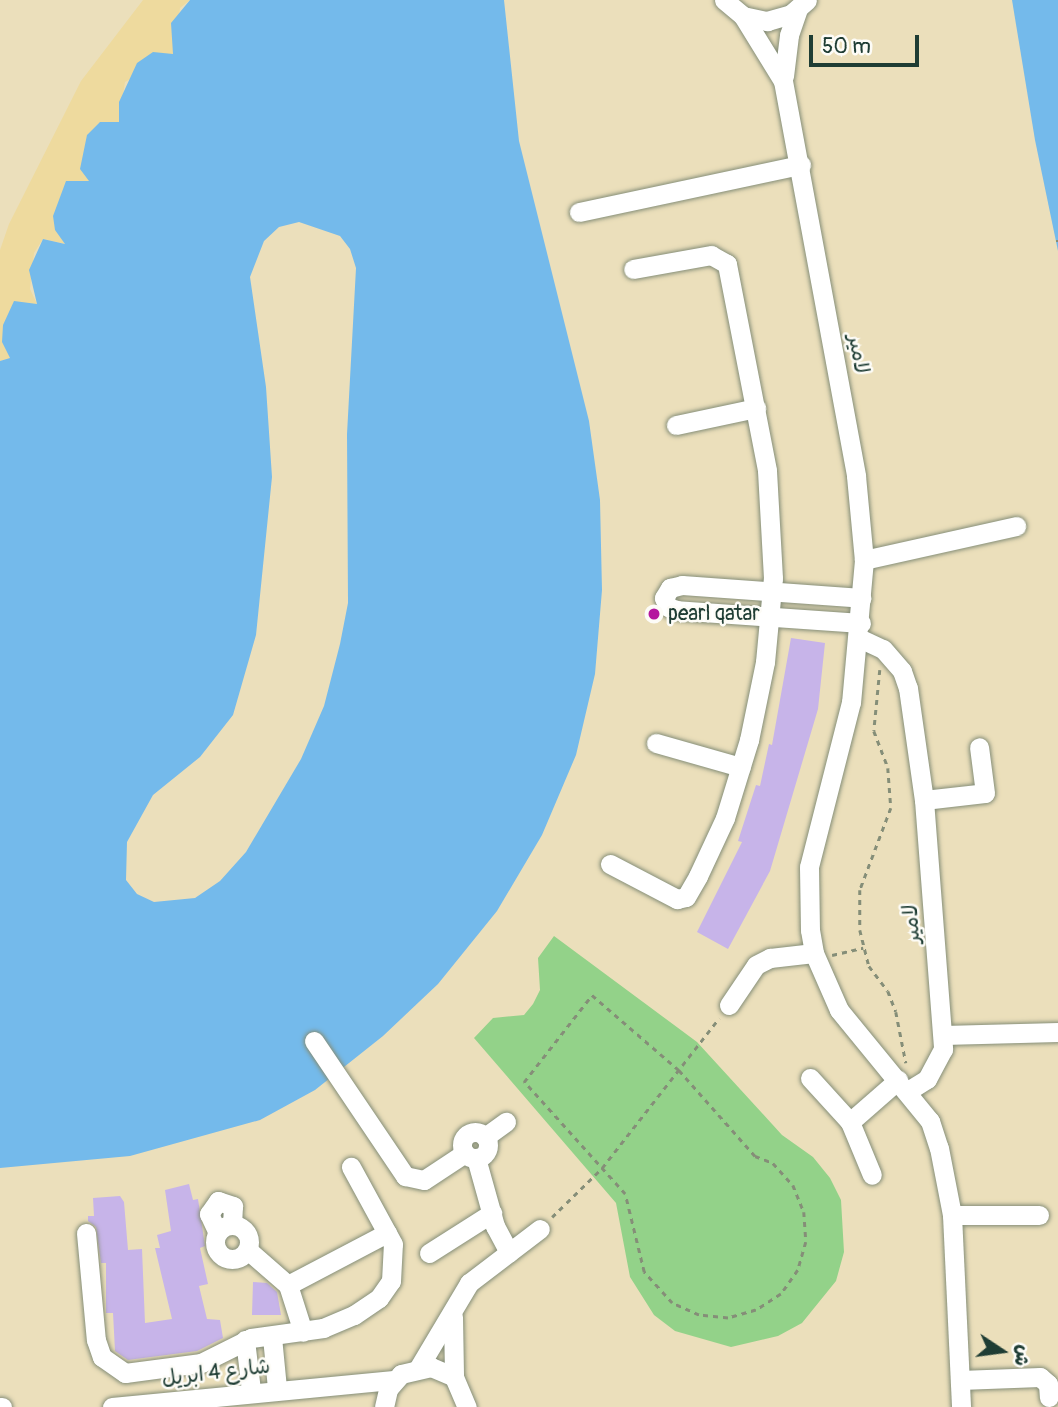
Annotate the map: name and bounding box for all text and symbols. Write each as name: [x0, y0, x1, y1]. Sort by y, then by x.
scale bar: [813, 21, 923, 65]
text: 50 m: [822, 33, 871, 60]
street label: لامير: [842, 332, 874, 376]
place label: pearl qatar: [668, 601, 760, 627]
marker: pearl qatar: [646, 606, 662, 622]
street label: لامير: [898, 903, 926, 945]
north arrow: [967, 1316, 1037, 1386]
text: ش: [1008, 1343, 1037, 1369]
street label: شارع 4 ابريل: [160, 1354, 272, 1392]

